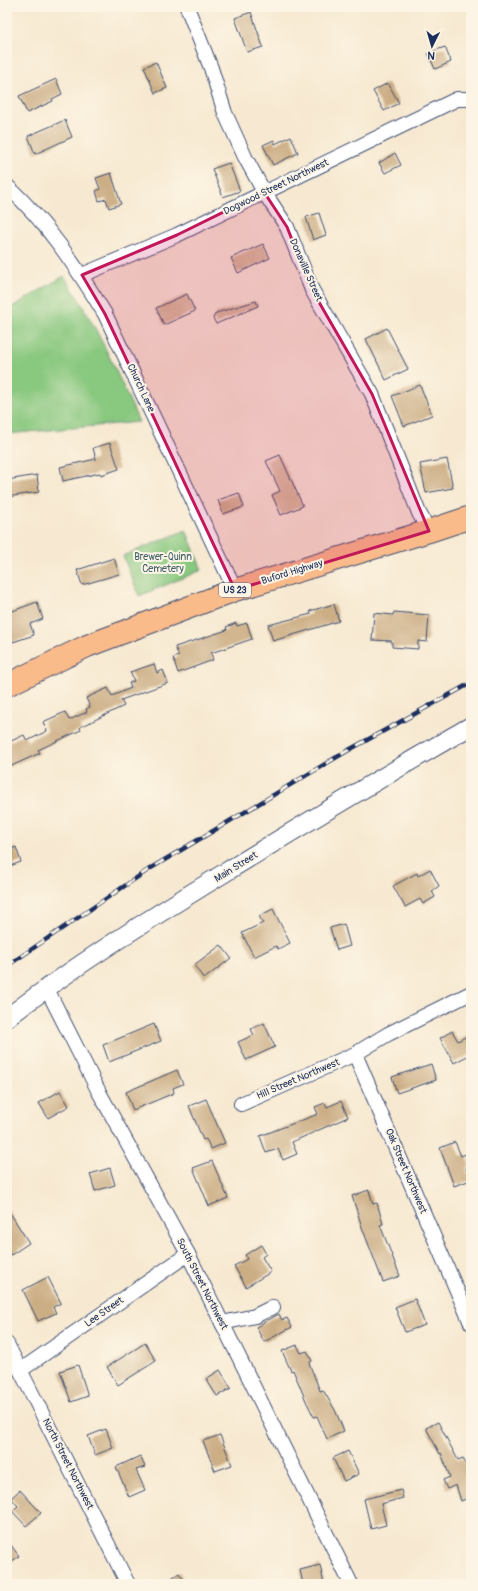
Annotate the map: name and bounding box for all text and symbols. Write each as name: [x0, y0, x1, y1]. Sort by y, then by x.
north arrow: [412, 26, 452, 66]
text: N: [426, 49, 435, 62]
street label: Dogwood Street Northwest: [222, 156, 331, 218]
street label: Donaville Street: [287, 237, 326, 304]
street label: Church Lane: [125, 362, 157, 414]
park label: Brewer-Quinn Cemetery: [134, 551, 192, 575]
street label: Buford Highway: [260, 557, 325, 587]
road number: US 23: [219, 583, 251, 597]
street label: Main Street: [212, 849, 261, 885]
street label: Hill Street Northwest: [255, 1056, 342, 1102]
street label: Oak Street Northwest: [383, 1127, 430, 1216]
street label: South Street Northwest: [174, 1236, 231, 1333]
street label: Lee Street: [82, 1294, 127, 1330]
street label: North Street Northwest: [40, 1417, 97, 1512]

